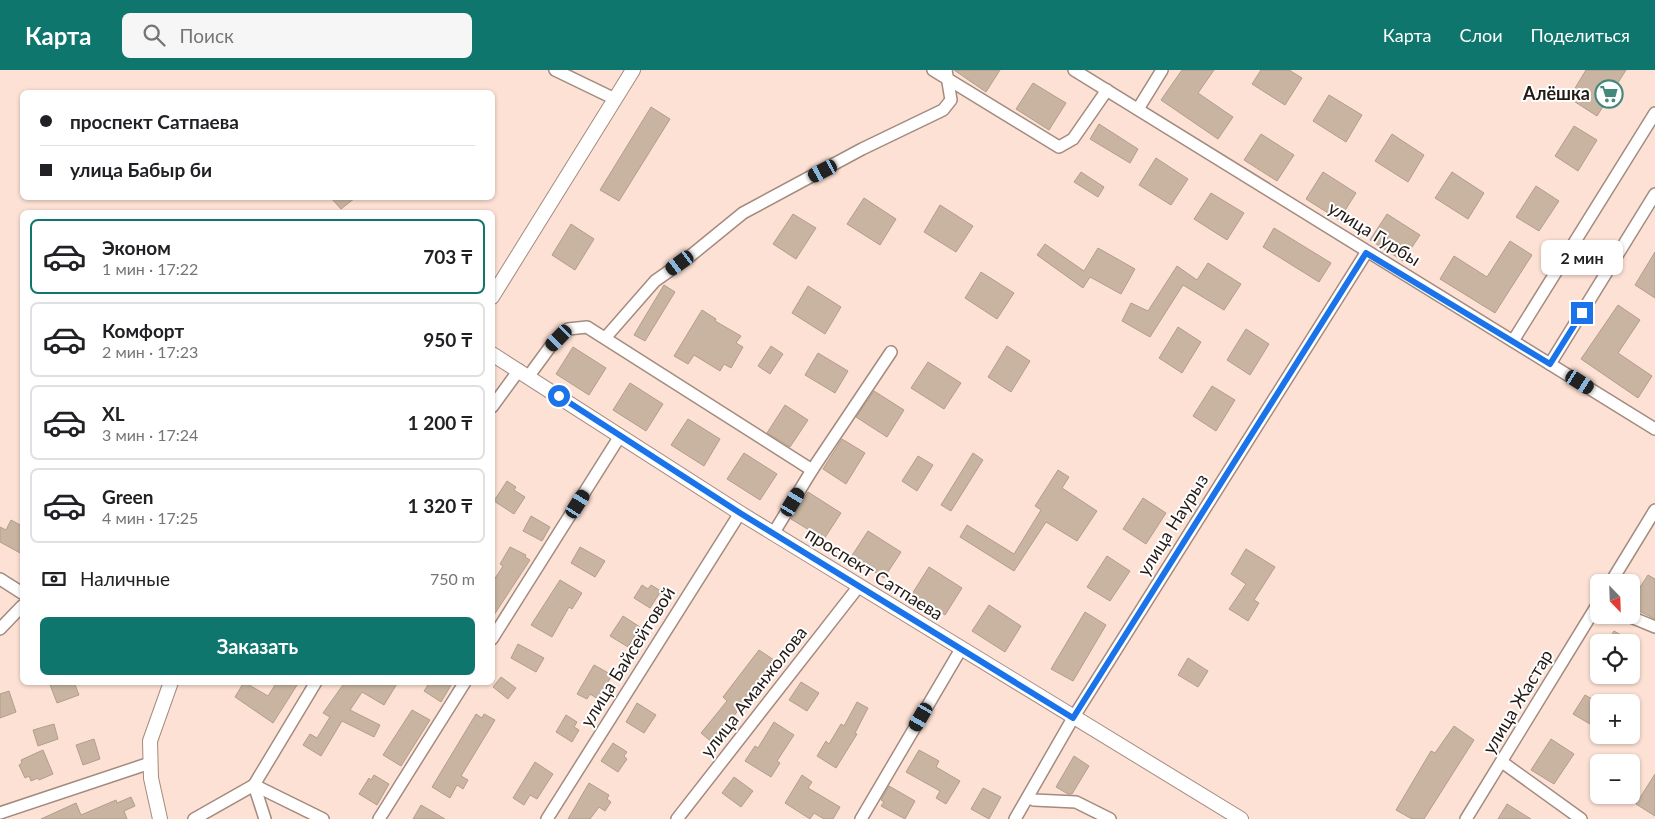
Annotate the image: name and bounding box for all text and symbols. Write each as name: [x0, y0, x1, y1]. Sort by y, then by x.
search box: [122, 13, 472, 58]
text: Карта: [25, 21, 92, 50]
icon: search: [140, 21, 168, 49]
text: Поиск: [180, 24, 234, 47]
text: Карта: [1383, 24, 1431, 46]
text: Слои: [1459, 24, 1503, 46]
text: Поделиться: [1531, 24, 1630, 46]
supermarket icon: Алёшка: [1594, 79, 1624, 109]
place label: Алёшка: [1522, 82, 1590, 104]
text: проспект Сатпаева: [70, 110, 239, 133]
car: [806, 157, 839, 185]
text: улица Бабыр би: [70, 158, 212, 181]
street label: улица Гурбы: [1324, 196, 1425, 270]
icon: car: [42, 234, 87, 279]
text: Эконом: [102, 236, 171, 259]
callout: 2 мин: [1541, 240, 1623, 276]
text: 703 ₸: [423, 245, 473, 268]
car: [663, 248, 696, 278]
text: 2 мин: [1560, 248, 1604, 267]
text: 1 мин · 17:22: [102, 259, 198, 278]
route end: [1571, 302, 1593, 324]
icon: car: [42, 317, 87, 362]
text: Комфорт: [102, 319, 184, 342]
car: [543, 322, 574, 354]
text: 950 ₸: [423, 328, 473, 351]
text: 2 мин · 17:23: [102, 342, 198, 361]
car: [1563, 368, 1596, 396]
route start: [548, 385, 570, 407]
icon: car: [42, 400, 87, 445]
text: XL: [102, 402, 125, 425]
text: 1 200 ₸: [408, 411, 473, 434]
text: 3 мин · 17:24: [102, 425, 198, 444]
street label: улица Наурыз: [1132, 469, 1212, 580]
icon: car: [42, 483, 87, 528]
text: Green: [102, 485, 153, 508]
car: [778, 485, 807, 519]
car: [563, 487, 592, 521]
text: 1 320 ₸: [408, 494, 473, 517]
text: 4 мин · 17:25: [102, 508, 198, 527]
street label: проспект Сатпаева: [802, 522, 947, 624]
icon: cash: [40, 565, 68, 593]
text: Наличные: [80, 567, 170, 590]
text: 750 m: [430, 569, 475, 588]
north arrow: [1590, 574, 1640, 624]
map controls: [1590, 574, 1640, 804]
street label: улица Байсейтовой: [575, 582, 679, 731]
button: Заказать: [40, 617, 475, 675]
street label: улица Аманжолова: [695, 622, 811, 761]
button: locate: [1590, 634, 1640, 684]
street label: улица Жастар: [1477, 645, 1557, 758]
button: +: [1590, 694, 1640, 744]
car: [907, 700, 934, 734]
button: −: [1590, 754, 1640, 804]

